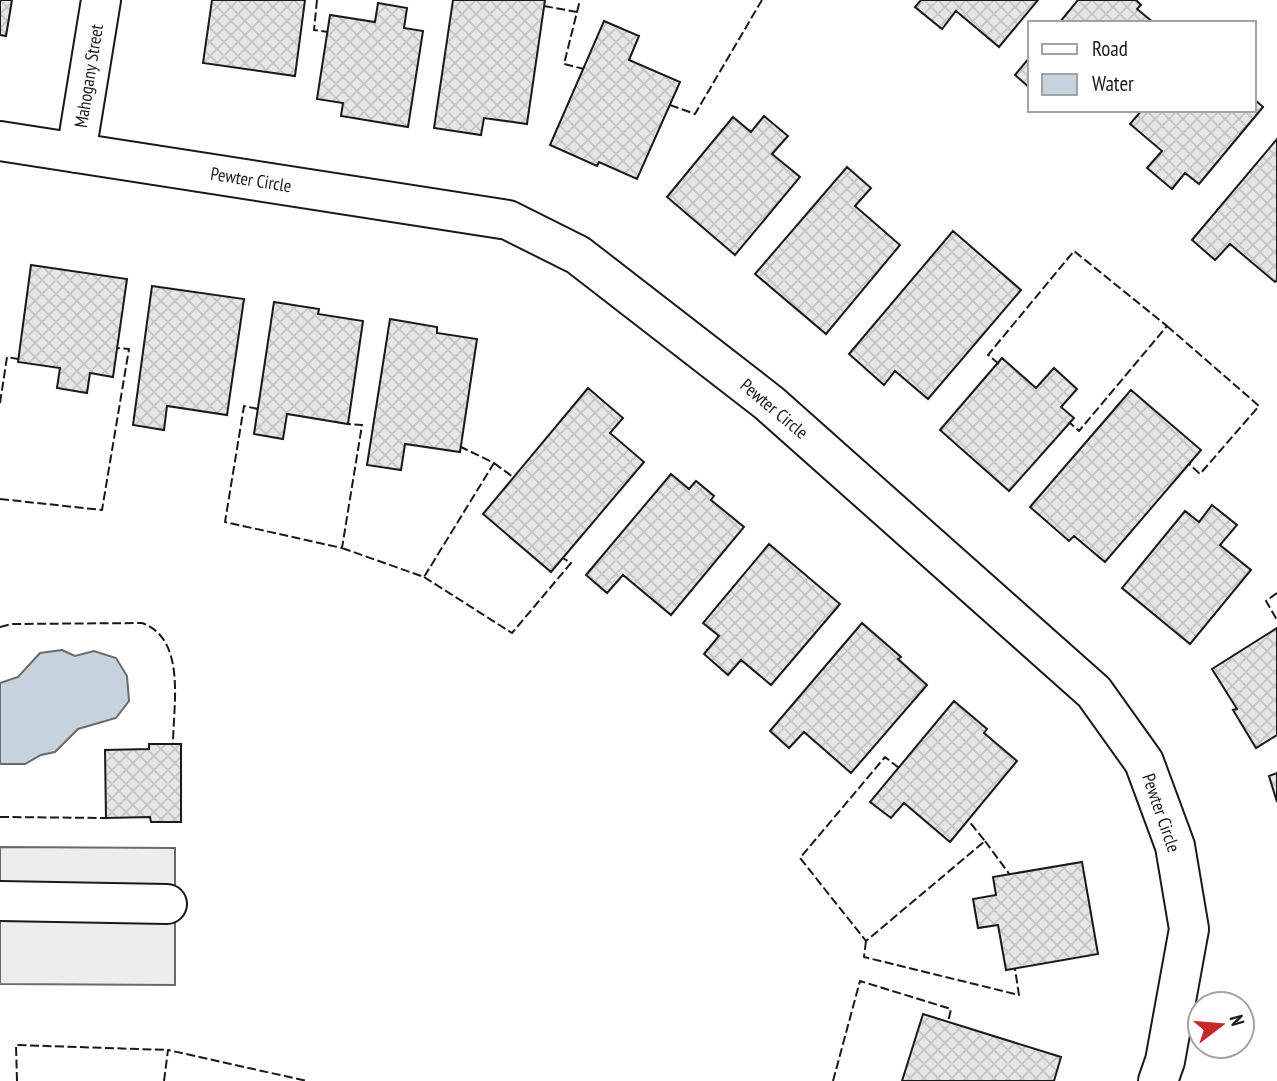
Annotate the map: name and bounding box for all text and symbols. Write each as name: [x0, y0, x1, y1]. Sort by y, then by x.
legend: [1028, 21, 1256, 112]
street label: Mahogany Street: [69, 22, 108, 129]
text: Road: [1092, 35, 1128, 62]
text: Water: [1092, 70, 1134, 97]
street label: Pewter Circle: [209, 162, 293, 197]
street label: Pewter Circle: [736, 374, 813, 444]
street label: Pewter Circle: [1137, 771, 1186, 855]
north arrow: [1186, 990, 1256, 1060]
text: N: [1224, 1012, 1250, 1029]

